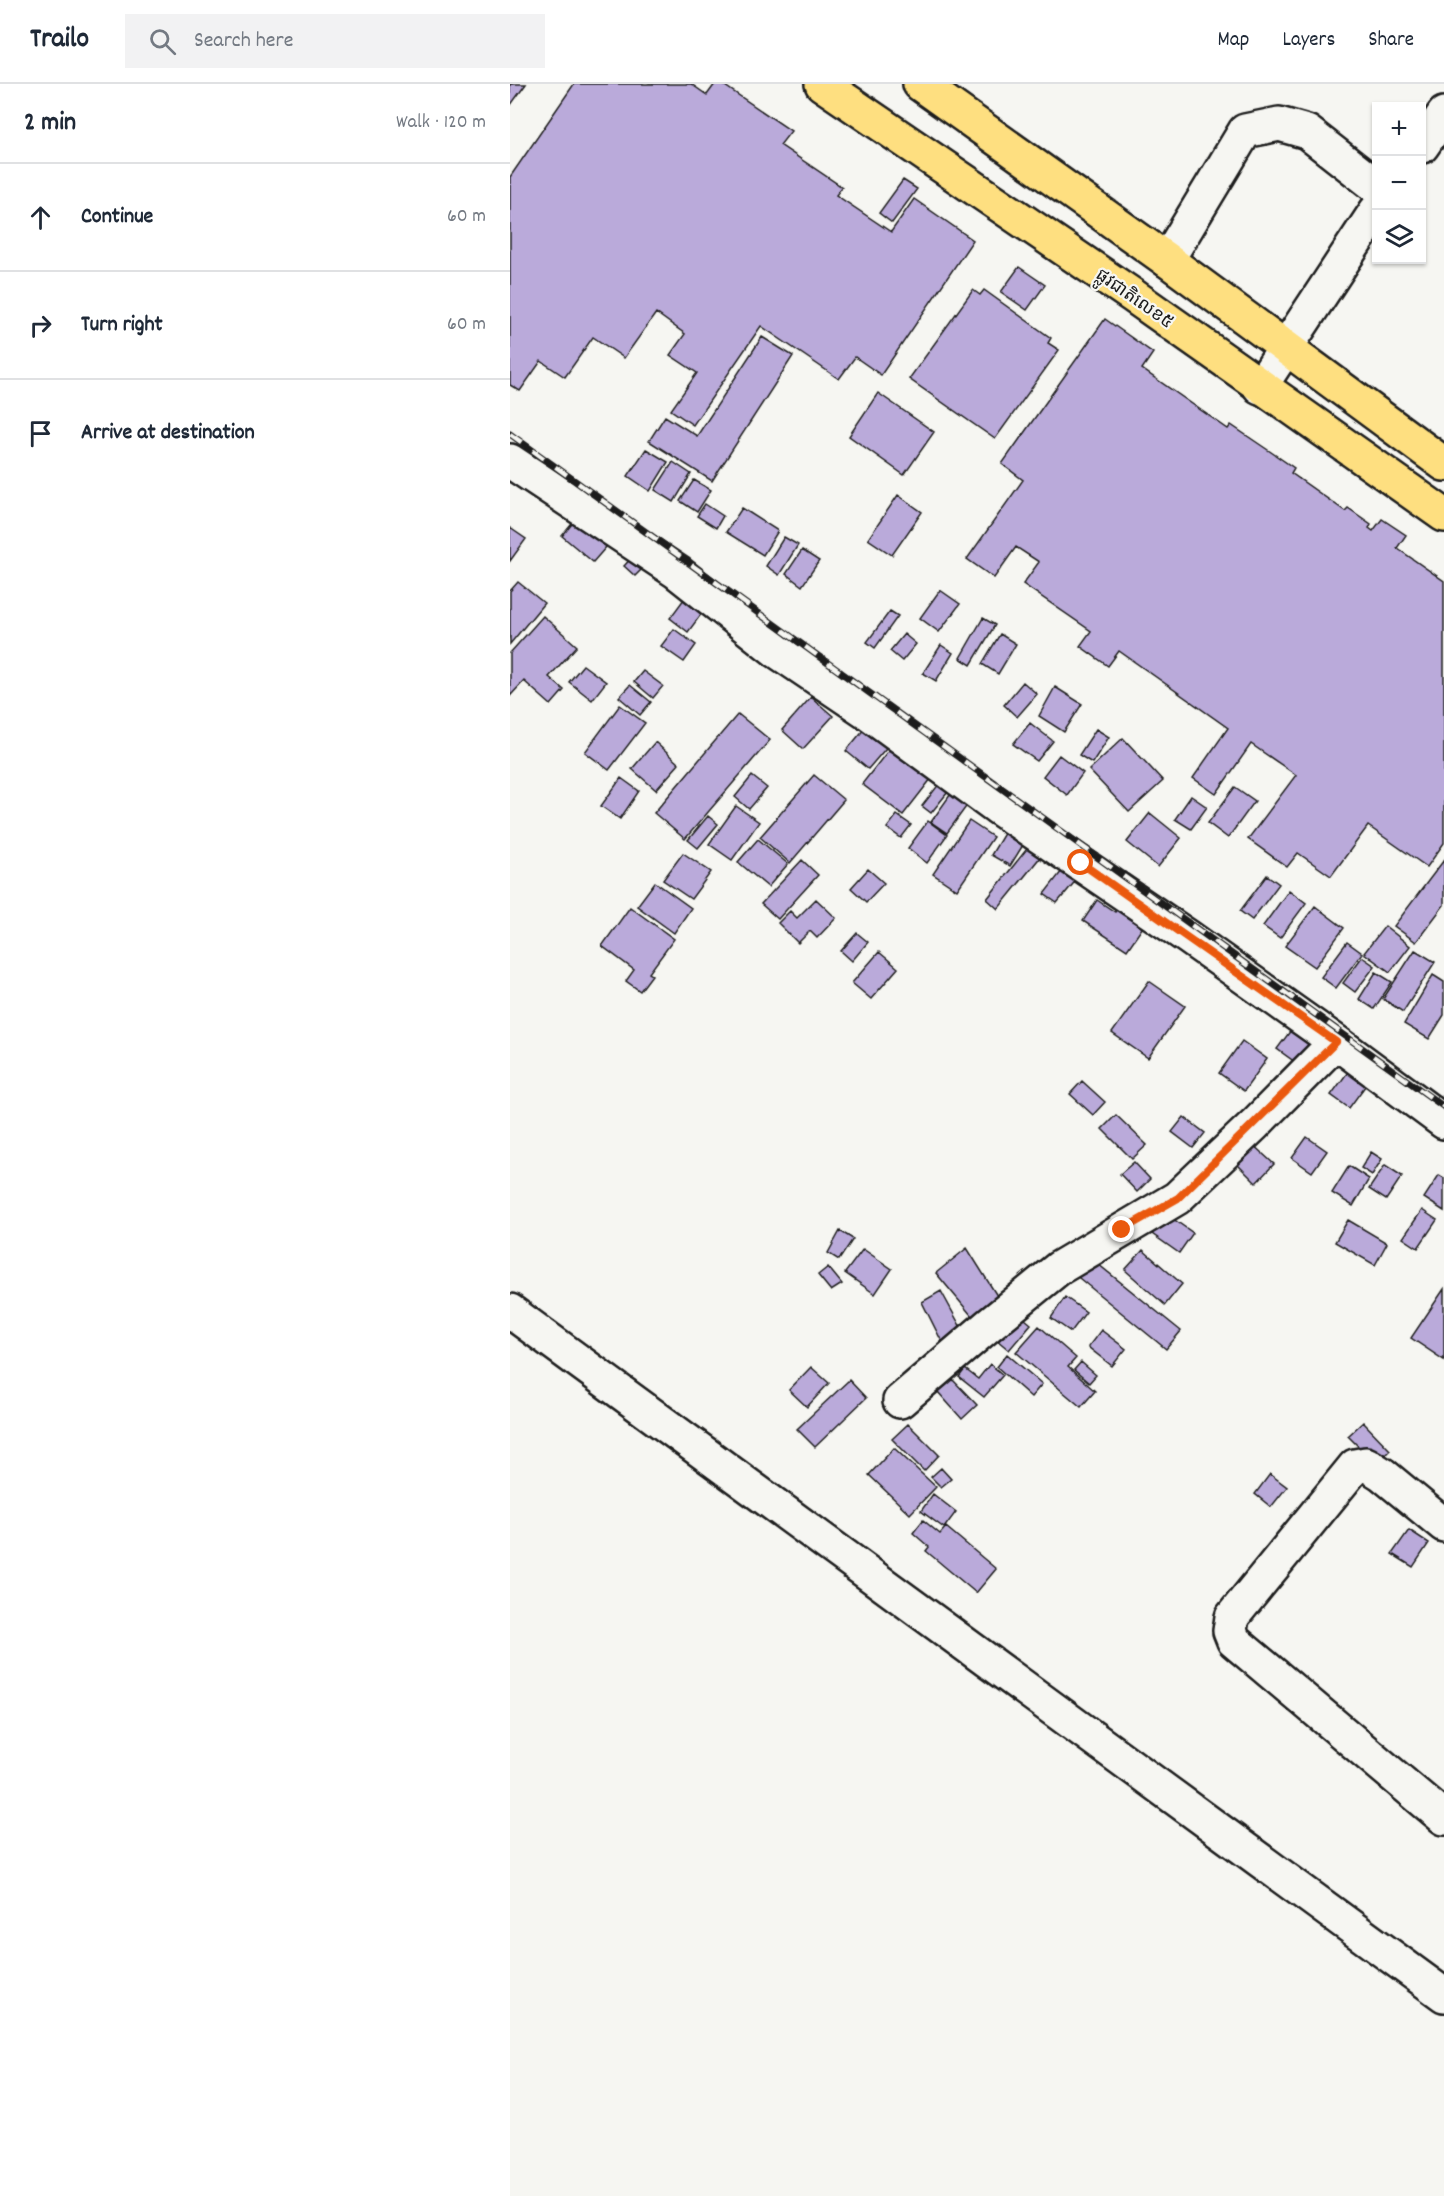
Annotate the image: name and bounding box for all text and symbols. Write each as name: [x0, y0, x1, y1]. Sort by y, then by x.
search box: [125, 14, 545, 68]
text: Trailo: [30, 21, 89, 61]
icon: search: [146, 25, 179, 58]
text: Search here: [194, 26, 293, 57]
text: Map: [1218, 26, 1249, 56]
text: Layers: [1282, 26, 1335, 56]
text: Share: [1368, 26, 1414, 56]
map controls: [1372, 102, 1426, 264]
button: +: [1372, 102, 1426, 156]
text: 2 min: [24, 105, 76, 142]
text: Walk · 120 m: [396, 109, 486, 137]
button: −: [1372, 156, 1426, 210]
icon: ahead: [24, 201, 57, 234]
text: Continue: [81, 202, 153, 233]
text: 60 m: [447, 203, 486, 231]
button: layers: [1372, 210, 1426, 264]
street label: ផ្លូវជាតិលេខ៥: [1089, 264, 1178, 337]
icon: right: [24, 309, 57, 342]
text: Turn right: [81, 310, 163, 341]
text: 60 m: [447, 311, 486, 339]
icon: arrive: [24, 417, 57, 450]
text: Arrive at destination: [81, 418, 255, 449]
route start: [1067, 849, 1093, 875]
route end: [1108, 1216, 1134, 1242]

